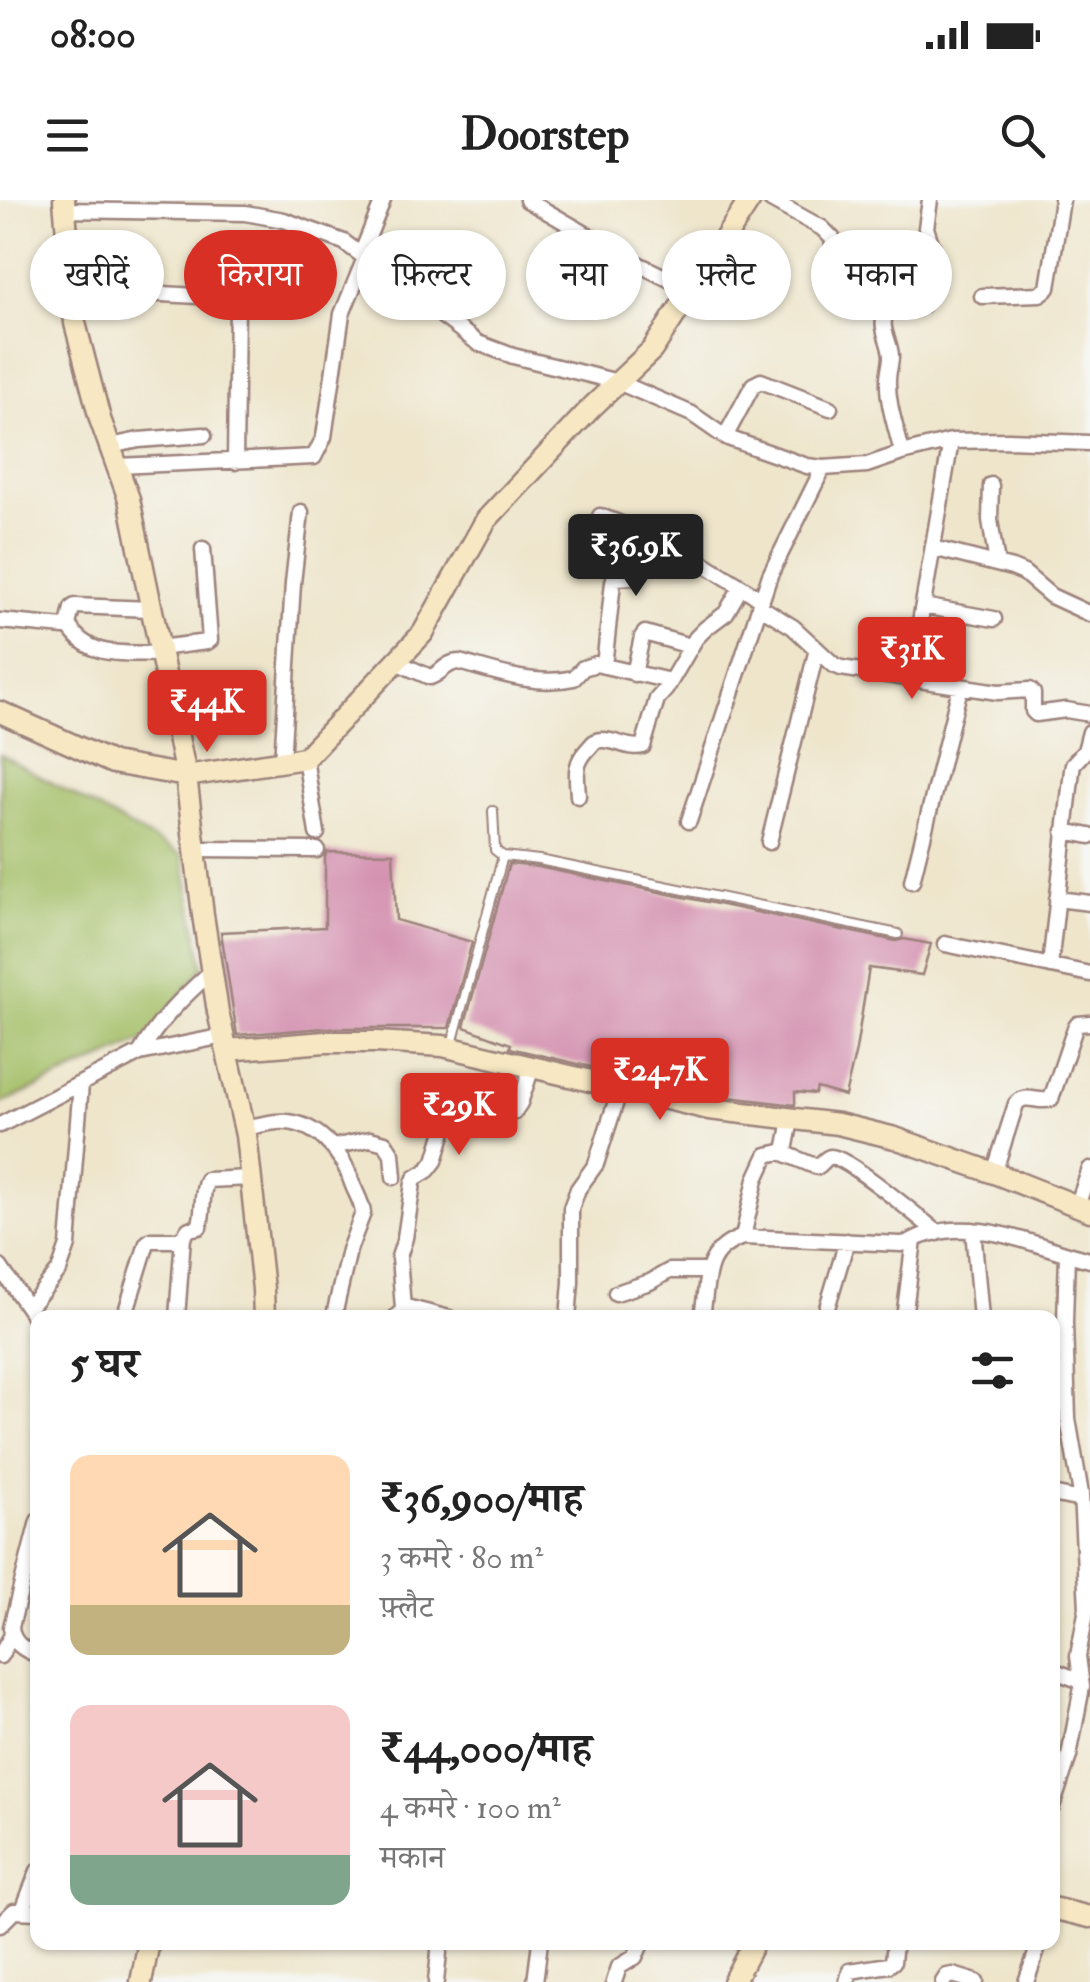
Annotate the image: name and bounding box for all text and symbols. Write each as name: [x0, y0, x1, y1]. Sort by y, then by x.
text: 08:00: [50, 11, 136, 59]
text: Doorstep: [461, 107, 629, 163]
icon: menu: [40, 108, 95, 163]
icon: search: [995, 108, 1050, 163]
chip: खरीदें: [30, 230, 164, 320]
chip: किराया: [184, 230, 337, 320]
chip: फ़िल्टर: [357, 230, 506, 320]
chip: नया: [526, 230, 642, 320]
chip: फ़्लैट: [662, 230, 791, 320]
chip: मकान: [811, 230, 952, 320]
pin: ₹36.9K: [555, 514, 717, 599]
text: ₹36.9K: [590, 526, 682, 566]
pin: ₹31K: [853, 617, 971, 702]
text: ₹31K: [880, 629, 944, 669]
pin: ₹44K: [148, 670, 266, 755]
text: ₹44K: [170, 682, 244, 722]
pin: ₹24.7K: [579, 1038, 741, 1123]
text: ₹24.7K: [613, 1050, 707, 1090]
pin: ₹29K: [400, 1073, 518, 1158]
text: ₹29K: [422, 1085, 496, 1125]
text: 5 घर: [70, 1338, 139, 1390]
icon: filters: [965, 1343, 1020, 1398]
text: ₹36,900/माह: [380, 1473, 583, 1525]
icon: home: [150, 1495, 270, 1615]
text: 3 कमरे · 80 m²: [380, 1538, 543, 1578]
text: फ़्लैट: [380, 1588, 433, 1628]
text: ₹44,000/माह: [380, 1723, 592, 1775]
icon: home: [150, 1745, 270, 1865]
text: 4 कमरे · 100 m²: [380, 1788, 561, 1828]
text: मकान: [380, 1838, 445, 1878]

